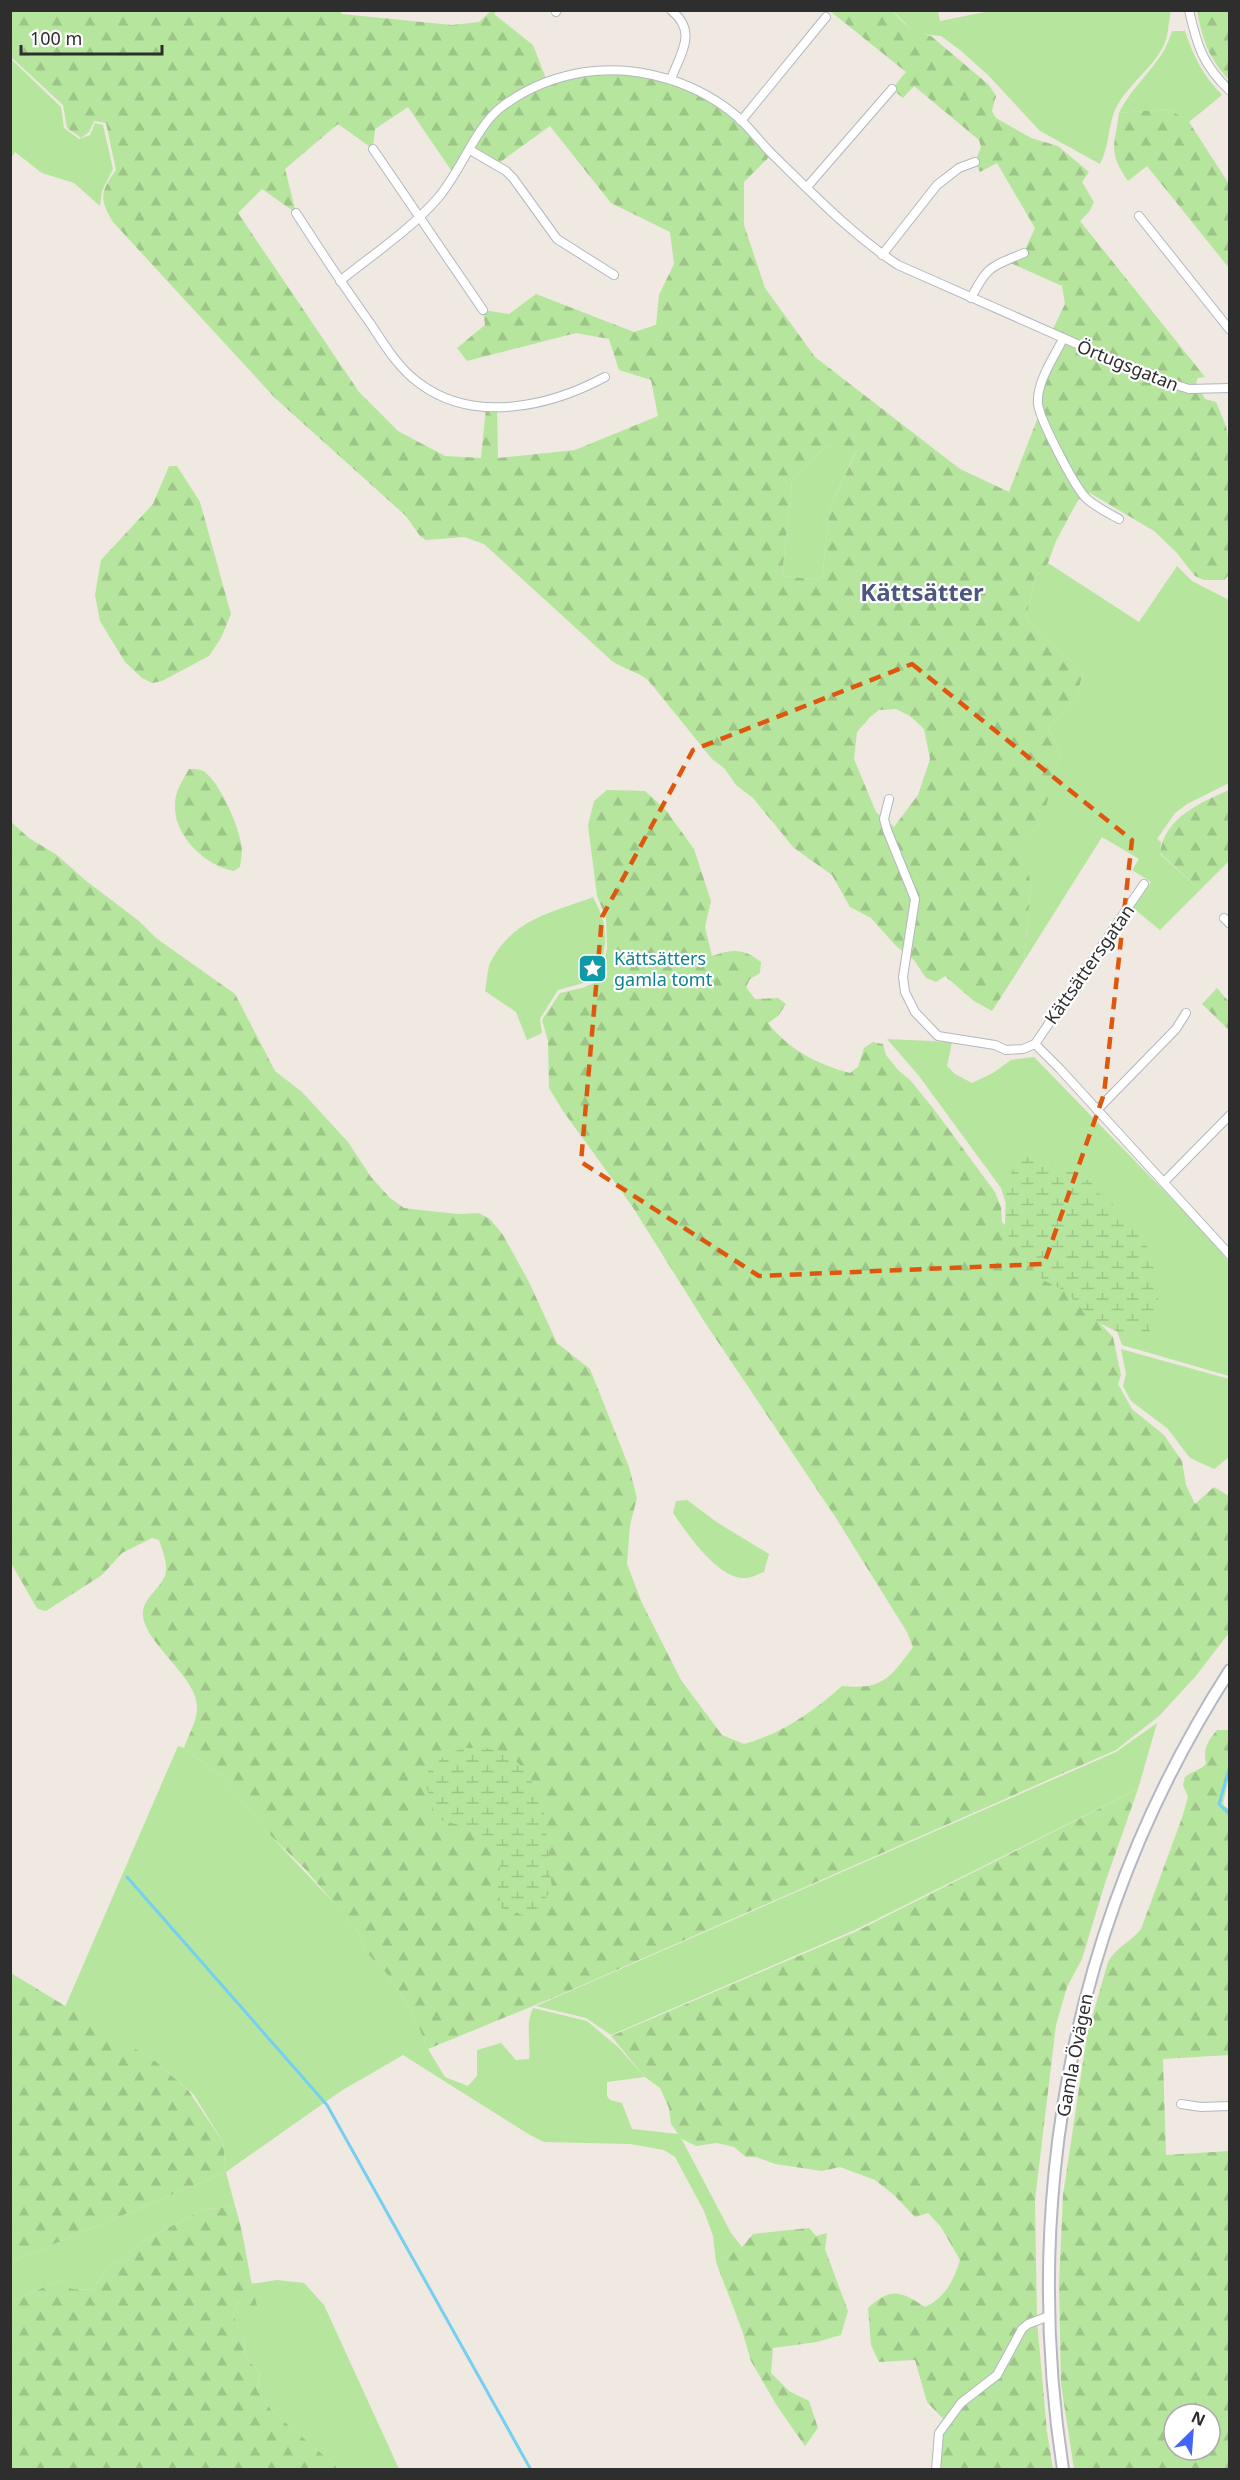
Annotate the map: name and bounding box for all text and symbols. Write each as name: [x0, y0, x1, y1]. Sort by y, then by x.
scale bar: [21, 18, 162, 56]
text: 100 m: [30, 26, 82, 50]
street label: Örtugsgatan: [1074, 334, 1182, 396]
district label: Kättsätter: [860, 575, 984, 608]
street label: Kättsättersgatan: [1039, 899, 1139, 1029]
place label: Kättsätters gamla tomt: [614, 946, 713, 991]
place icon: Kättsätters gamla tomt: [577, 952, 609, 984]
street label: Gamla Övägen: [1050, 1991, 1098, 2119]
north arrow: [1162, 2402, 1222, 2462]
text: N: [1188, 2406, 1209, 2431]

